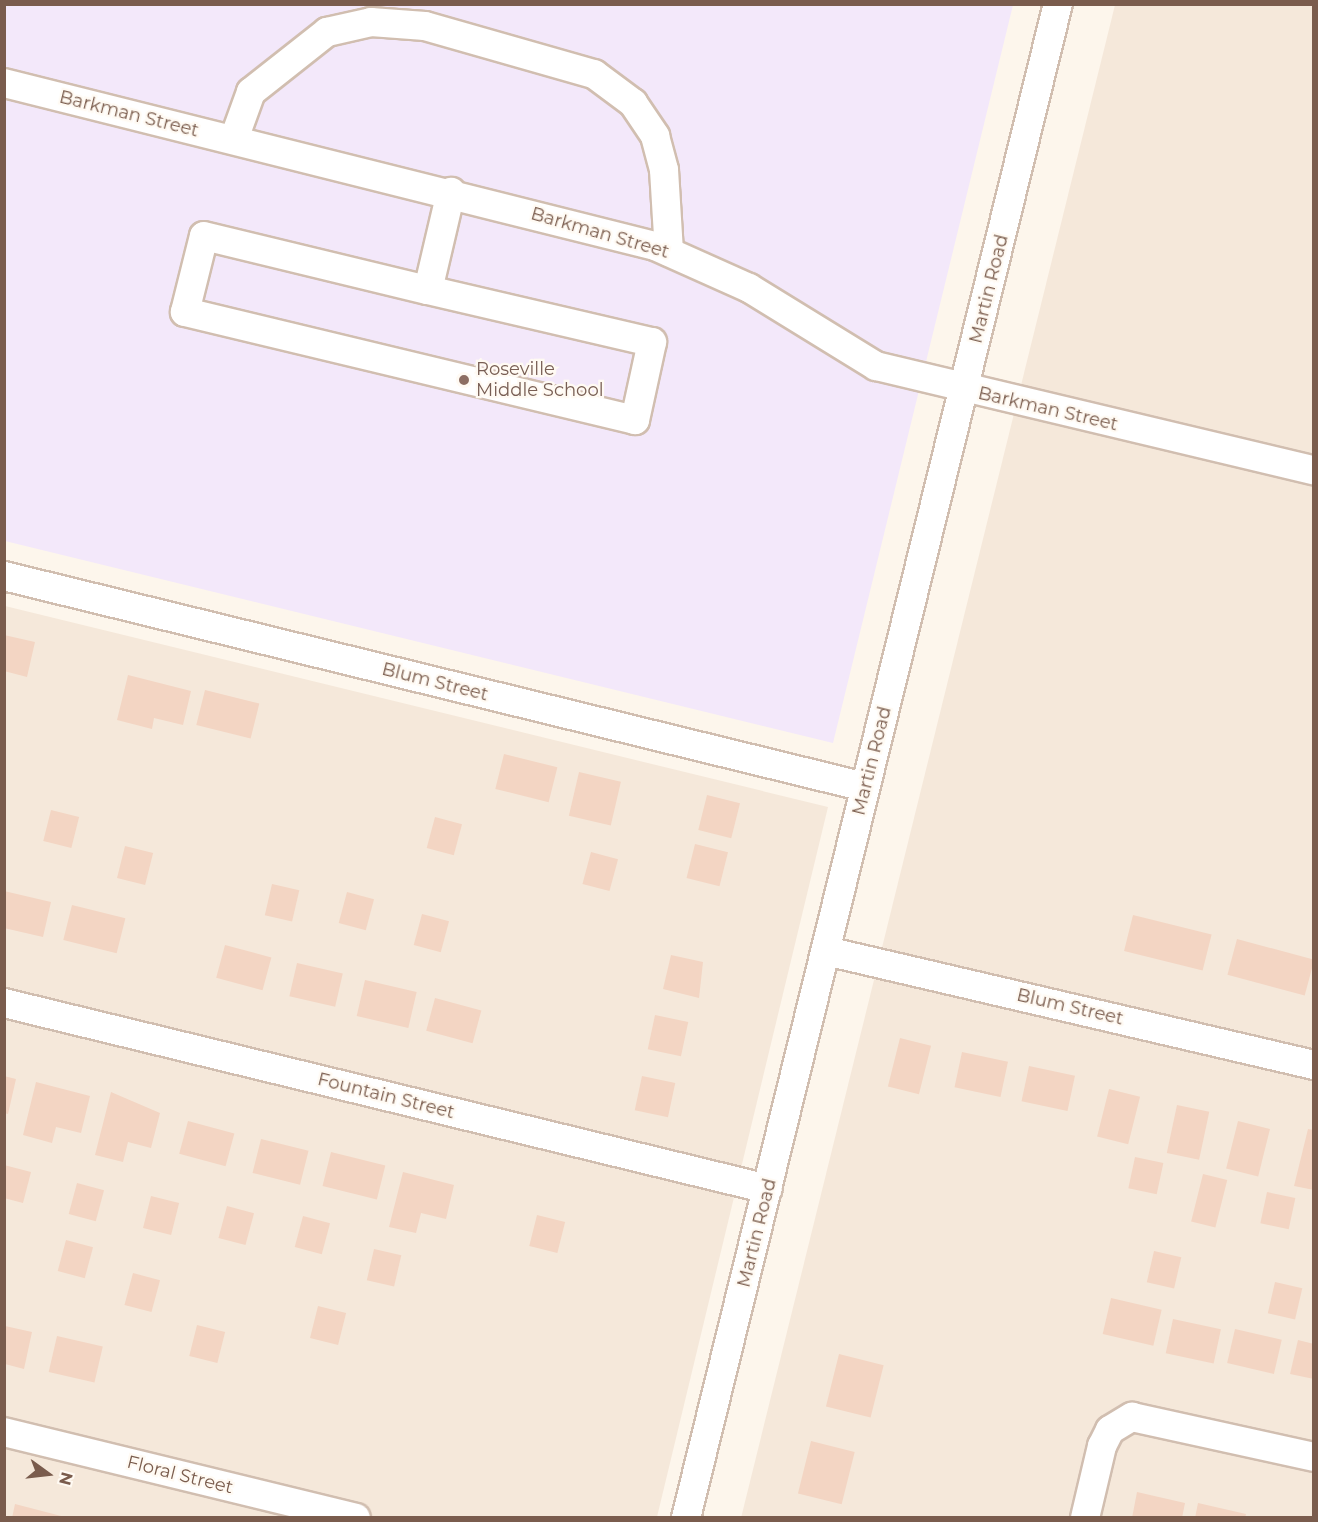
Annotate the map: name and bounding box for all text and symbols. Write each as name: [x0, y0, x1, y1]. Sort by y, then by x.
street label: Barkman Street: [57, 86, 201, 142]
street label: Barkman Street: [528, 203, 672, 263]
street label: Martin Road: [965, 232, 1013, 346]
place label: Roseville Middle School: [476, 359, 604, 401]
marker: Roseville Middle School: [457, 373, 471, 387]
street label: Barkman Street: [976, 382, 1120, 436]
street label: Blum Street: [380, 658, 490, 706]
street label: Martin Road: [848, 704, 896, 818]
street label: Blum Street: [1015, 984, 1125, 1030]
street label: Fountain Street: [315, 1069, 457, 1123]
street label: Martin Road: [733, 1176, 781, 1290]
north arrow: [18, 1444, 78, 1504]
street label: Floral Street: [125, 1451, 235, 1499]
text: N: [55, 1470, 77, 1487]

